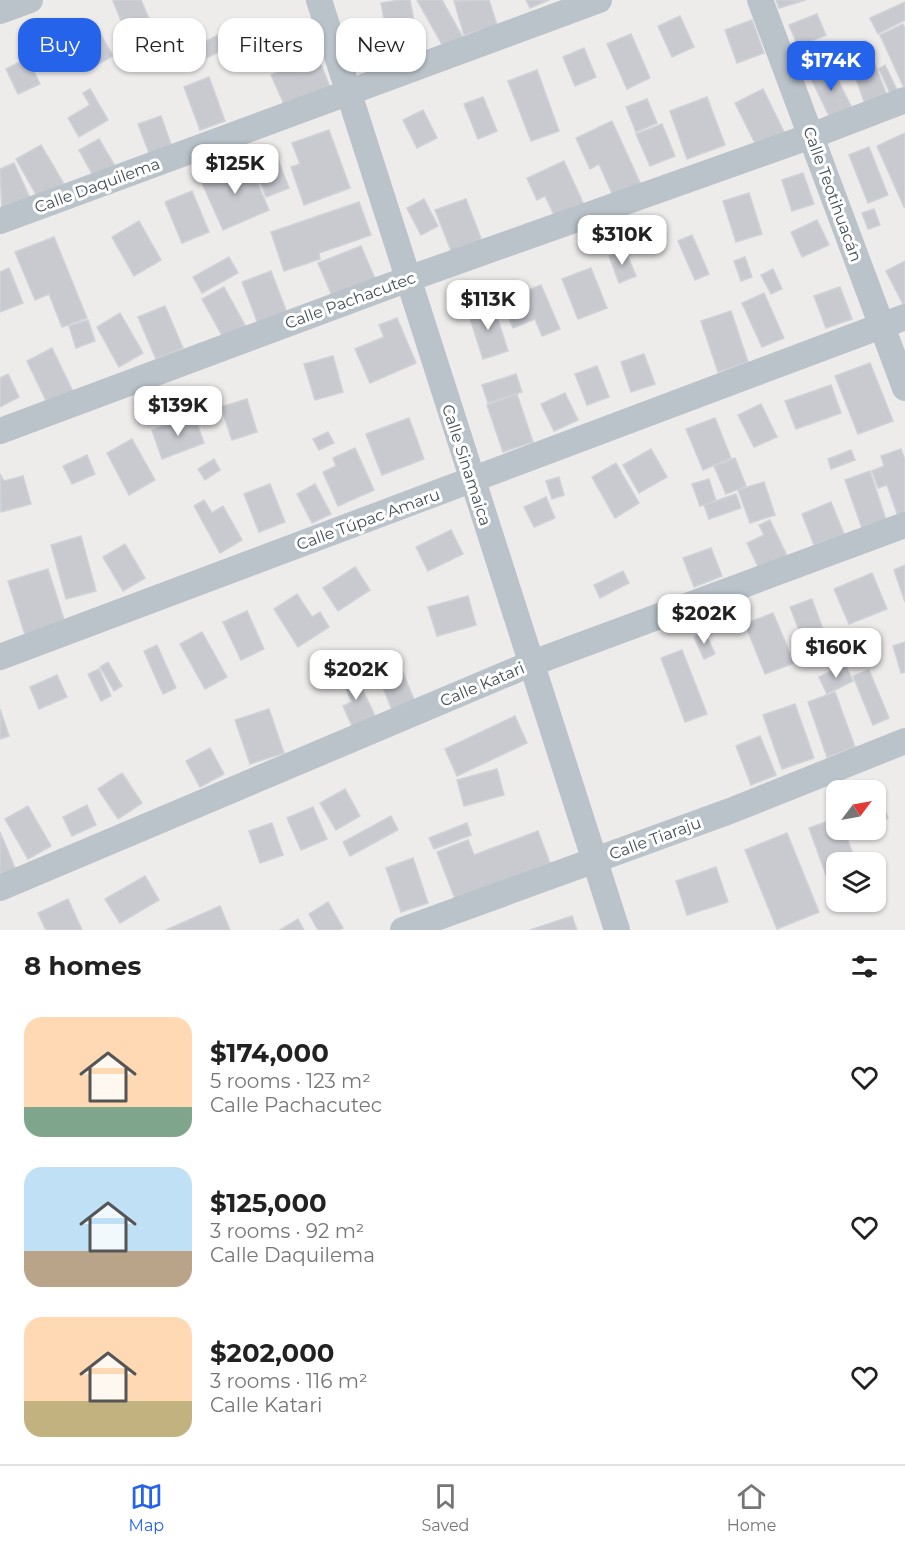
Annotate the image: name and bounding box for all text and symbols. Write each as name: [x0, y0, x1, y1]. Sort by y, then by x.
chip: Buy: [18, 18, 101, 72]
chip: Rent: [113, 18, 206, 72]
chip: Filters: [218, 18, 324, 72]
chip: New: [336, 18, 426, 72]
pin: $174K: [789, 41, 873, 92]
text: $174K: [801, 48, 861, 72]
street label: Calle Teotihuacán: [799, 124, 866, 264]
pin: $125K: [193, 144, 277, 195]
text: $125K: [206, 151, 264, 175]
street label: Calle Daquilema: [32, 154, 162, 217]
pin: $310K: [580, 215, 664, 266]
text: $310K: [592, 222, 652, 246]
street label: Calle Pachacutec: [282, 268, 418, 333]
pin: $113K: [446, 280, 530, 331]
text: $113K: [461, 287, 515, 311]
pin: $139K: [136, 386, 220, 437]
text: $139K: [148, 393, 208, 417]
street label: Calle Sinamaica: [438, 402, 495, 528]
street label: Calle Túpac Amaru: [294, 485, 443, 554]
pin: $202K: [662, 594, 746, 645]
text: $202K: [672, 601, 736, 625]
pin: $160K: [794, 628, 878, 679]
text: $160K: [805, 635, 867, 659]
pin: $202K: [314, 650, 398, 701]
text: $202K: [324, 657, 388, 681]
street label: Calle Katari: [437, 658, 527, 711]
north arrow: [826, 780, 886, 840]
map controls: [826, 780, 886, 912]
street label: Calle Tiaraju: [607, 813, 704, 864]
button: layers: [826, 852, 886, 912]
text: 8 homes: [24, 950, 141, 982]
icon: filters: [848, 950, 881, 983]
text: $174,000: [210, 1037, 329, 1069]
icon: home: [72, 1041, 144, 1113]
icon: heart: [848, 1061, 881, 1094]
text: 5 rooms · 123 m²: [210, 1069, 371, 1093]
text: Calle Pachacutec: [210, 1093, 382, 1117]
text: $125,000: [210, 1187, 327, 1219]
icon: home: [72, 1191, 144, 1263]
icon: heart: [848, 1211, 881, 1244]
text: 3 rooms · 92 m²: [210, 1219, 364, 1243]
text: Calle Daquilema: [210, 1243, 375, 1267]
text: $202,000: [210, 1337, 335, 1369]
icon: home: [72, 1341, 144, 1413]
icon: heart: [848, 1361, 881, 1394]
text: 3 rooms · 116 m²: [210, 1369, 368, 1393]
text: Calle Katari: [210, 1393, 322, 1417]
tab: Map: [129, 1480, 164, 1535]
tab: Saved: [421, 1480, 469, 1535]
tab: Home: [727, 1480, 776, 1535]

